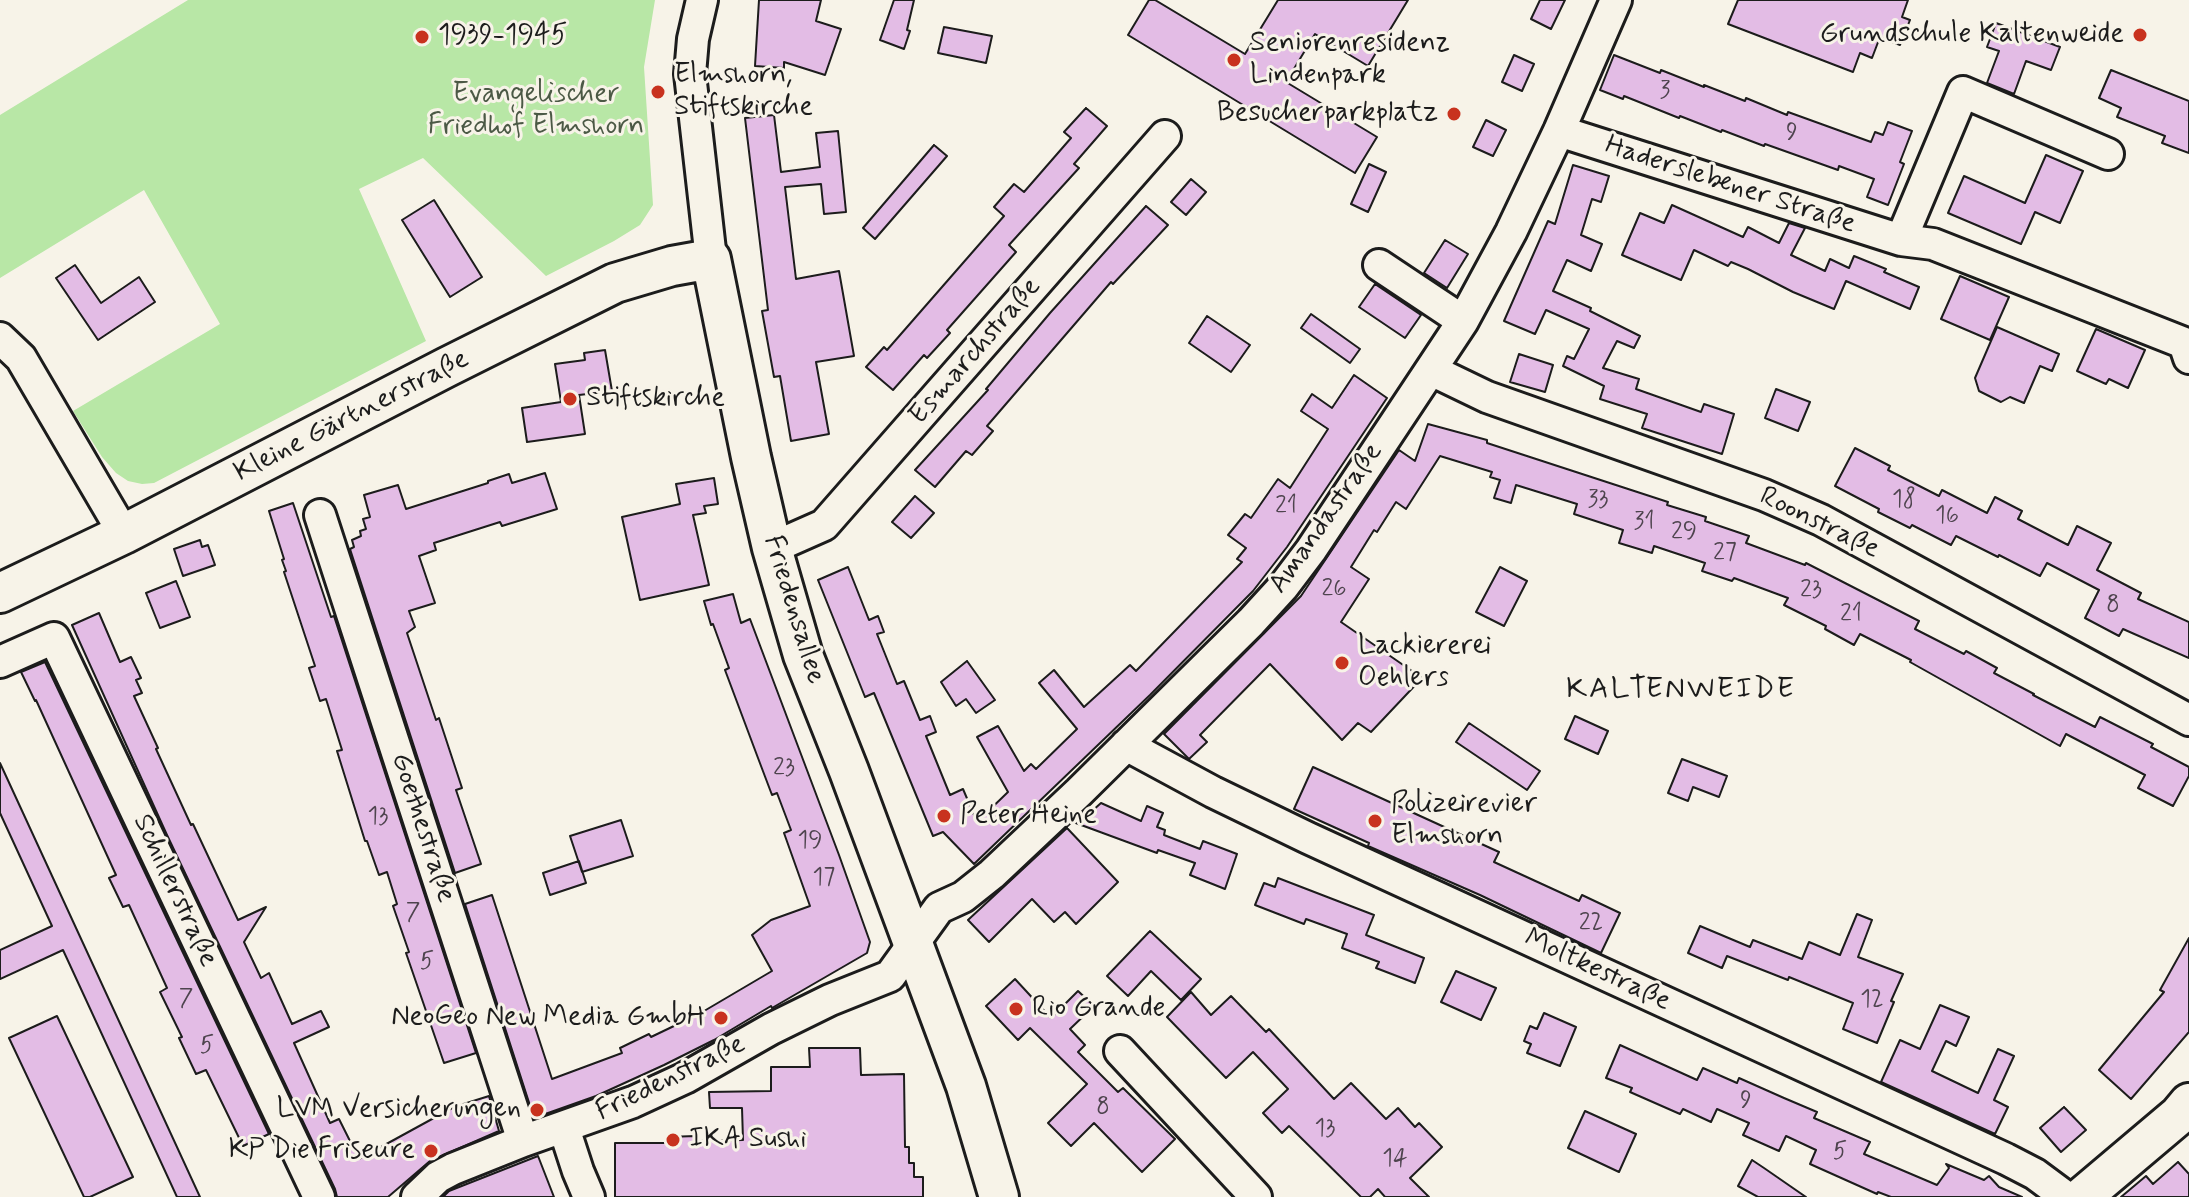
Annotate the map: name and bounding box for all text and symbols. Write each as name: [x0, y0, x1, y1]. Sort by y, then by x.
place label: Grundschule Kaltenweide: [1820, 18, 2124, 52]
place label: 1939-1945: [438, 20, 567, 54]
marker: Grundschule Kaltenweide: [2131, 26, 2149, 44]
place label: Seniorenresidenz Lindenpark: [1250, 27, 1450, 93]
marker: 1939-1945: [413, 28, 431, 46]
marker: Seniorenresidenz Lindenpark: [1225, 51, 1243, 69]
place label: Elmshorn, Stiftskirche: [674, 59, 813, 125]
park label: Evangelischer Friedhof Elmshorn: [428, 78, 644, 144]
house number: 3: [1660, 78, 1670, 106]
marker: Elmshorn, Stiftskirche: [649, 83, 667, 101]
place label: Besucherparkplatz: [1217, 97, 1438, 131]
marker: Besucherparkplatz: [1445, 105, 1463, 123]
house number: 9: [1786, 120, 1798, 148]
street label: Haderslebener Straße: [1600, 130, 1860, 242]
street label: Esmarchstraße: [903, 271, 1049, 433]
street label: Kleine Gärtnerstraße: [229, 343, 475, 491]
place label: Stiftskirche: [586, 382, 725, 416]
marker: Stiftskirche: [561, 390, 579, 408]
street label: Amandastraße: [1263, 437, 1391, 601]
street label: Roonstraße: [1753, 481, 1885, 567]
house number: 33: [1588, 487, 1608, 515]
house number: 18: [1892, 487, 1916, 515]
house number: 21: [1275, 493, 1297, 521]
house number: 16: [1935, 503, 1959, 531]
house number: 31: [1633, 509, 1655, 537]
house number: 29: [1671, 519, 1697, 547]
street label: Friedensallee: [755, 532, 831, 688]
house number: 27: [1713, 540, 1737, 568]
house number: 26: [1321, 576, 1347, 604]
house number: 23: [1800, 577, 1822, 605]
house number: 8: [2106, 592, 2120, 620]
house number: 21: [1840, 601, 1862, 629]
place label: Lackiererei Oehlers: [1358, 630, 1491, 696]
marker: Lackiererei Oehlers: [1333, 654, 1351, 672]
district label: KALTENWEIDE: [1562, 673, 1800, 709]
street label: Goethestraße: [382, 749, 462, 907]
house number: 23: [773, 755, 795, 783]
place label: Polizeirevier Elmshorn: [1391, 788, 1537, 854]
place label: Peter Heine: [960, 799, 1097, 833]
house number: 13: [368, 804, 388, 832]
marker: Peter Heine: [935, 807, 953, 825]
street label: Schillerstraße: [124, 809, 224, 973]
marker: Polizeirevier Elmshorn: [1366, 812, 1384, 830]
house number: 19: [797, 828, 823, 856]
house number: 17: [813, 865, 835, 893]
house number: 7: [406, 900, 420, 928]
house number: 22: [1579, 910, 1603, 938]
street label: Moltkestraße: [1518, 922, 1676, 1020]
house number: 5: [420, 949, 434, 977]
house number: 7: [179, 986, 193, 1014]
house number: 12: [1860, 987, 1884, 1015]
place label: Rio Grande: [1032, 992, 1165, 1026]
marker: Rio Grande: [1007, 1000, 1025, 1018]
place label: NeoGeo New Media GmbH: [391, 1001, 705, 1035]
marker: NeoGeo New Media GmbH: [712, 1009, 730, 1027]
street label: Friedenstraße: [591, 1028, 751, 1130]
house number: 5: [200, 1033, 214, 1061]
house number: 9: [1740, 1088, 1752, 1116]
place label: LVM Versicherungen: [277, 1093, 521, 1127]
house number: 8: [1096, 1094, 1110, 1122]
marker: LVM Versicherungen: [528, 1101, 546, 1119]
house number: 13: [1315, 1116, 1335, 1144]
place label: IKA Sushi: [689, 1123, 807, 1157]
marker: IKA Sushi: [664, 1131, 682, 1149]
place label: KP Die Friseure: [228, 1134, 415, 1168]
house number: 5: [1833, 1139, 1847, 1167]
marker: KP Die Friseure: [422, 1142, 440, 1160]
house number: 14: [1382, 1146, 1408, 1174]

